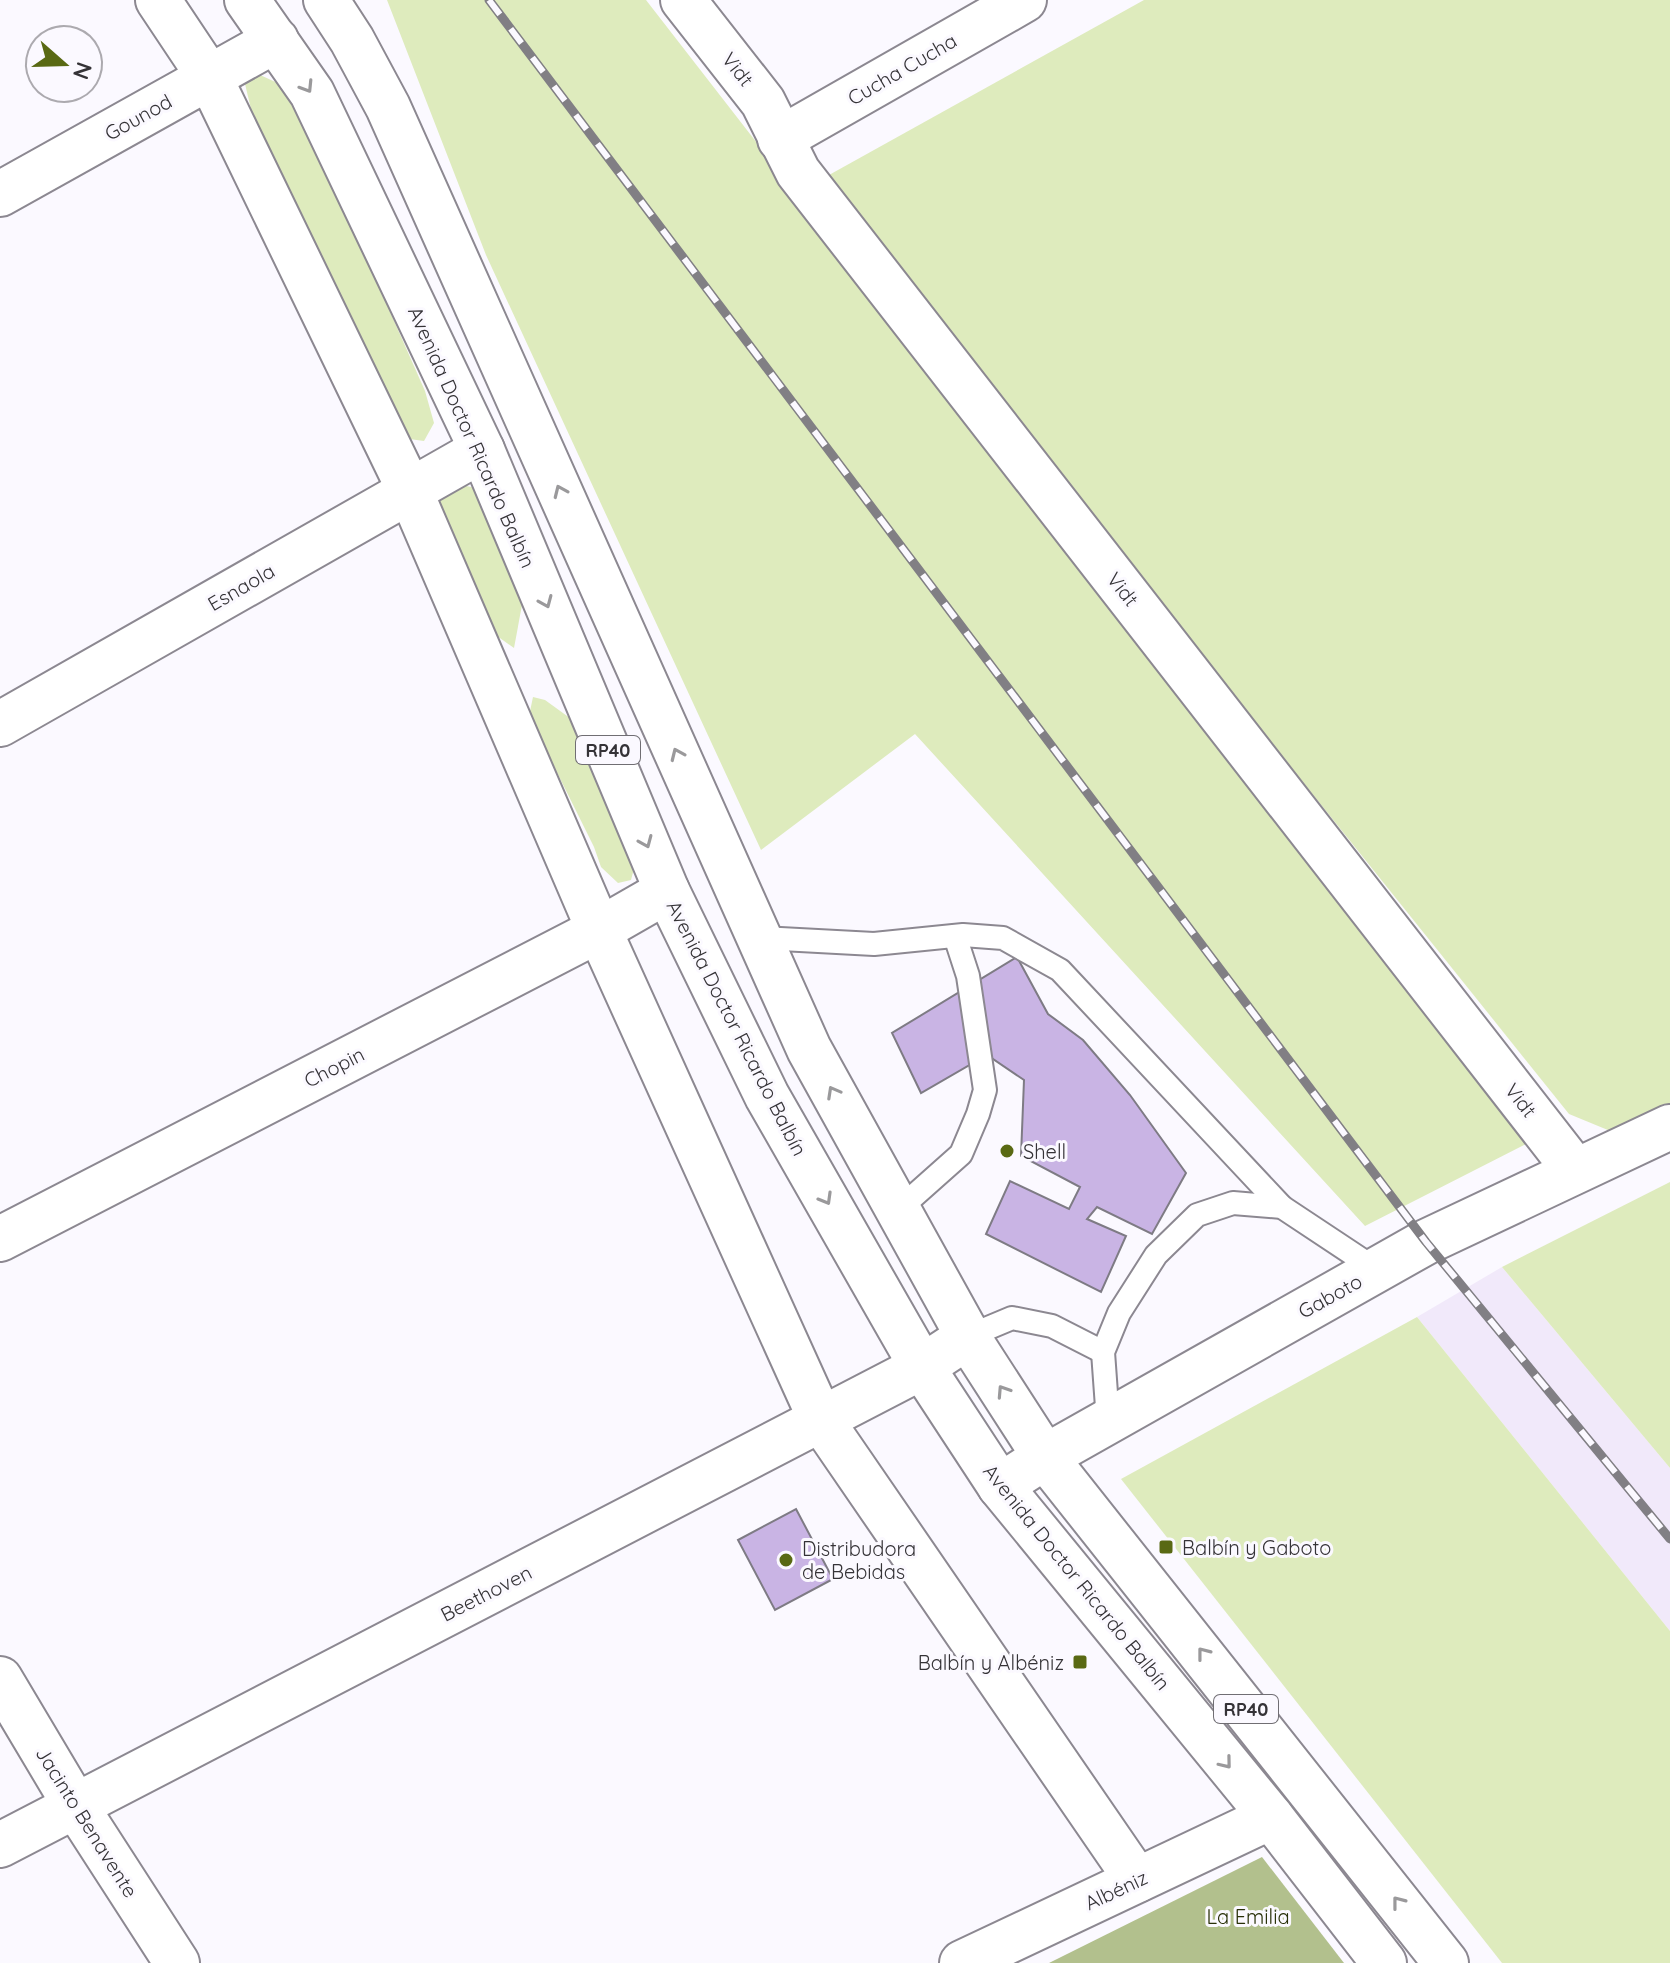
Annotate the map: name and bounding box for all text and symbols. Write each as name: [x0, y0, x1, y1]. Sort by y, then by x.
north arrow: [24, 24, 104, 104]
street label: Cucha Cucha: [843, 28, 961, 110]
street label: Vidt: [717, 47, 759, 91]
text: N: [67, 58, 99, 83]
one-way arrow: [298, 78, 313, 93]
street label: Gounod: [100, 88, 176, 146]
street label: Avenida Doctor Ricardo Balbín: [403, 302, 541, 572]
one-way arrow: [554, 485, 570, 500]
street label: Esnaola: [203, 558, 279, 616]
street label: Vidt: [1102, 567, 1144, 611]
one-way arrow: [536, 594, 553, 608]
road number: RP40: [576, 736, 640, 764]
one-way arrow: [671, 748, 687, 763]
one-way arrow: [637, 834, 653, 848]
street label: Avenida Doctor Ricardo Balbín: [662, 896, 812, 1160]
street label: Chopin: [300, 1041, 368, 1093]
street label: Vidt: [1500, 1078, 1542, 1122]
one-way arrow: [827, 1086, 843, 1101]
place label: Shell: [1023, 1139, 1066, 1164]
marker: Shell: [998, 1142, 1016, 1160]
one-way arrow: [816, 1190, 832, 1205]
street label: Gaboto: [1294, 1268, 1366, 1324]
one-way arrow: [997, 1385, 1012, 1400]
street label: Avenida Doctor Ricardo Balbín: [978, 1459, 1176, 1695]
place label: Balbín y Gaboto: [1182, 1535, 1331, 1560]
place label: Distribudora de Bebidas: [802, 1536, 916, 1584]
marker: Balbín y Gaboto: [1157, 1538, 1175, 1556]
marker: Distribudora de Bebidas: [777, 1551, 795, 1569]
street label: Beethoven: [436, 1559, 536, 1627]
one-way arrow: [1198, 1647, 1212, 1662]
place label: Balbín y Albéniz: [918, 1650, 1064, 1675]
marker: Balbín y Albéniz: [1071, 1653, 1089, 1671]
road number: RP40: [1214, 1695, 1278, 1723]
street label: Jacinto Benavente: [31, 1742, 143, 1902]
one-way arrow: [1217, 1754, 1231, 1769]
street label: Albéniz: [1081, 1865, 1151, 1915]
one-way arrow: [1393, 1896, 1407, 1911]
park label: La Emilia: [1206, 1904, 1290, 1929]

